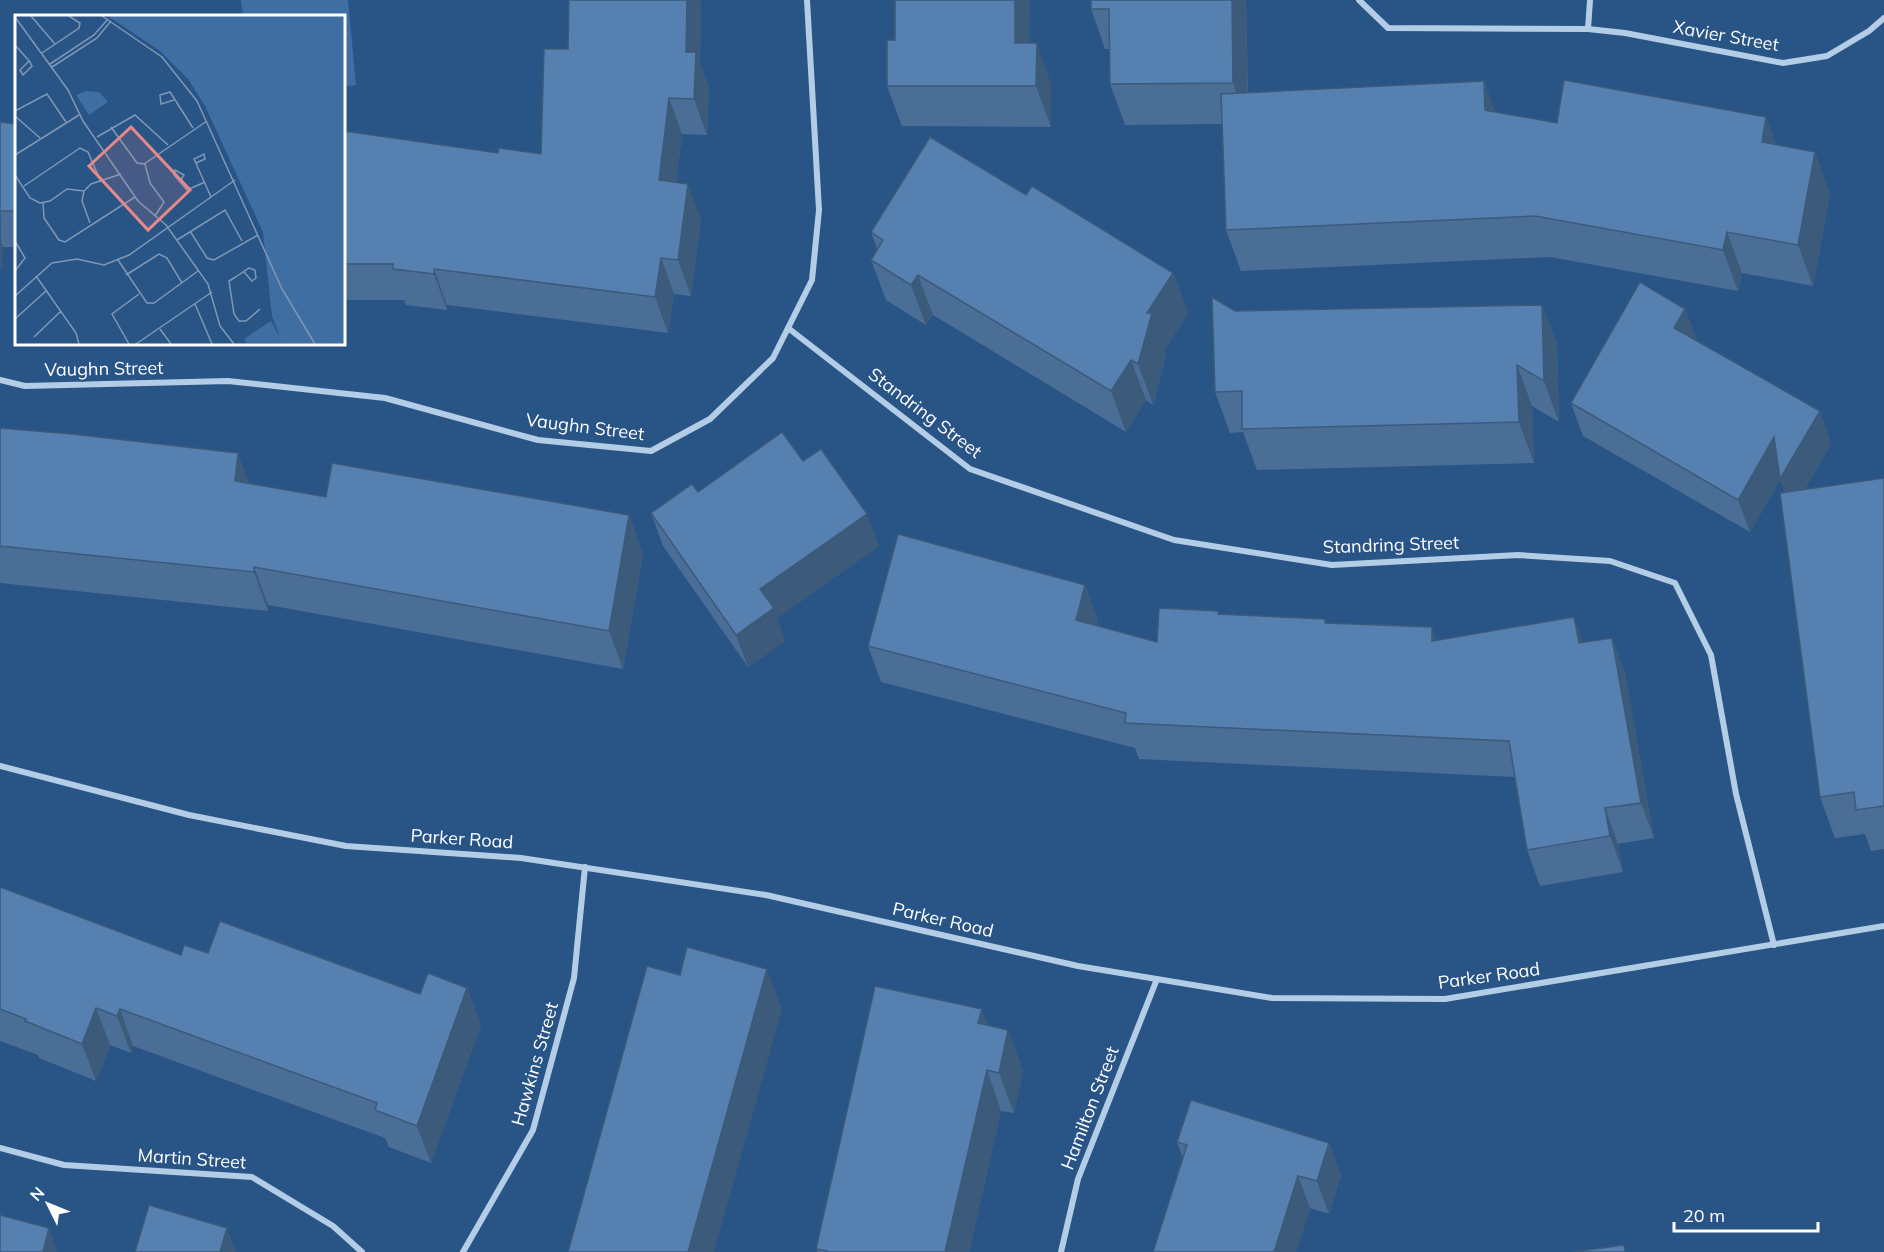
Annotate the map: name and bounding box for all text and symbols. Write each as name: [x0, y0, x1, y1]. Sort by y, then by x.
inset map: [15, 15, 345, 345]
street label: Xavier Street: [1671, 15, 1781, 56]
street label: Vaughn Street: [44, 356, 164, 381]
street label: Standring Street: [864, 362, 987, 463]
street label: Vaughn Street: [525, 408, 646, 445]
street label: Standring Street: [1322, 531, 1460, 558]
street label: Parker Road: [410, 823, 514, 854]
street label: Parker Road: [890, 897, 996, 942]
street label: Parker Road: [1436, 957, 1541, 994]
street label: Hawkins Street: [506, 999, 563, 1128]
street label: Hamilton Street: [1055, 1043, 1124, 1173]
street label: Martin Street: [137, 1143, 247, 1174]
north arrow: [18, 1174, 78, 1234]
text: N: [26, 1183, 48, 1205]
scale bar: [1674, 1195, 1818, 1233]
text: 20 m: [1683, 1204, 1725, 1227]

